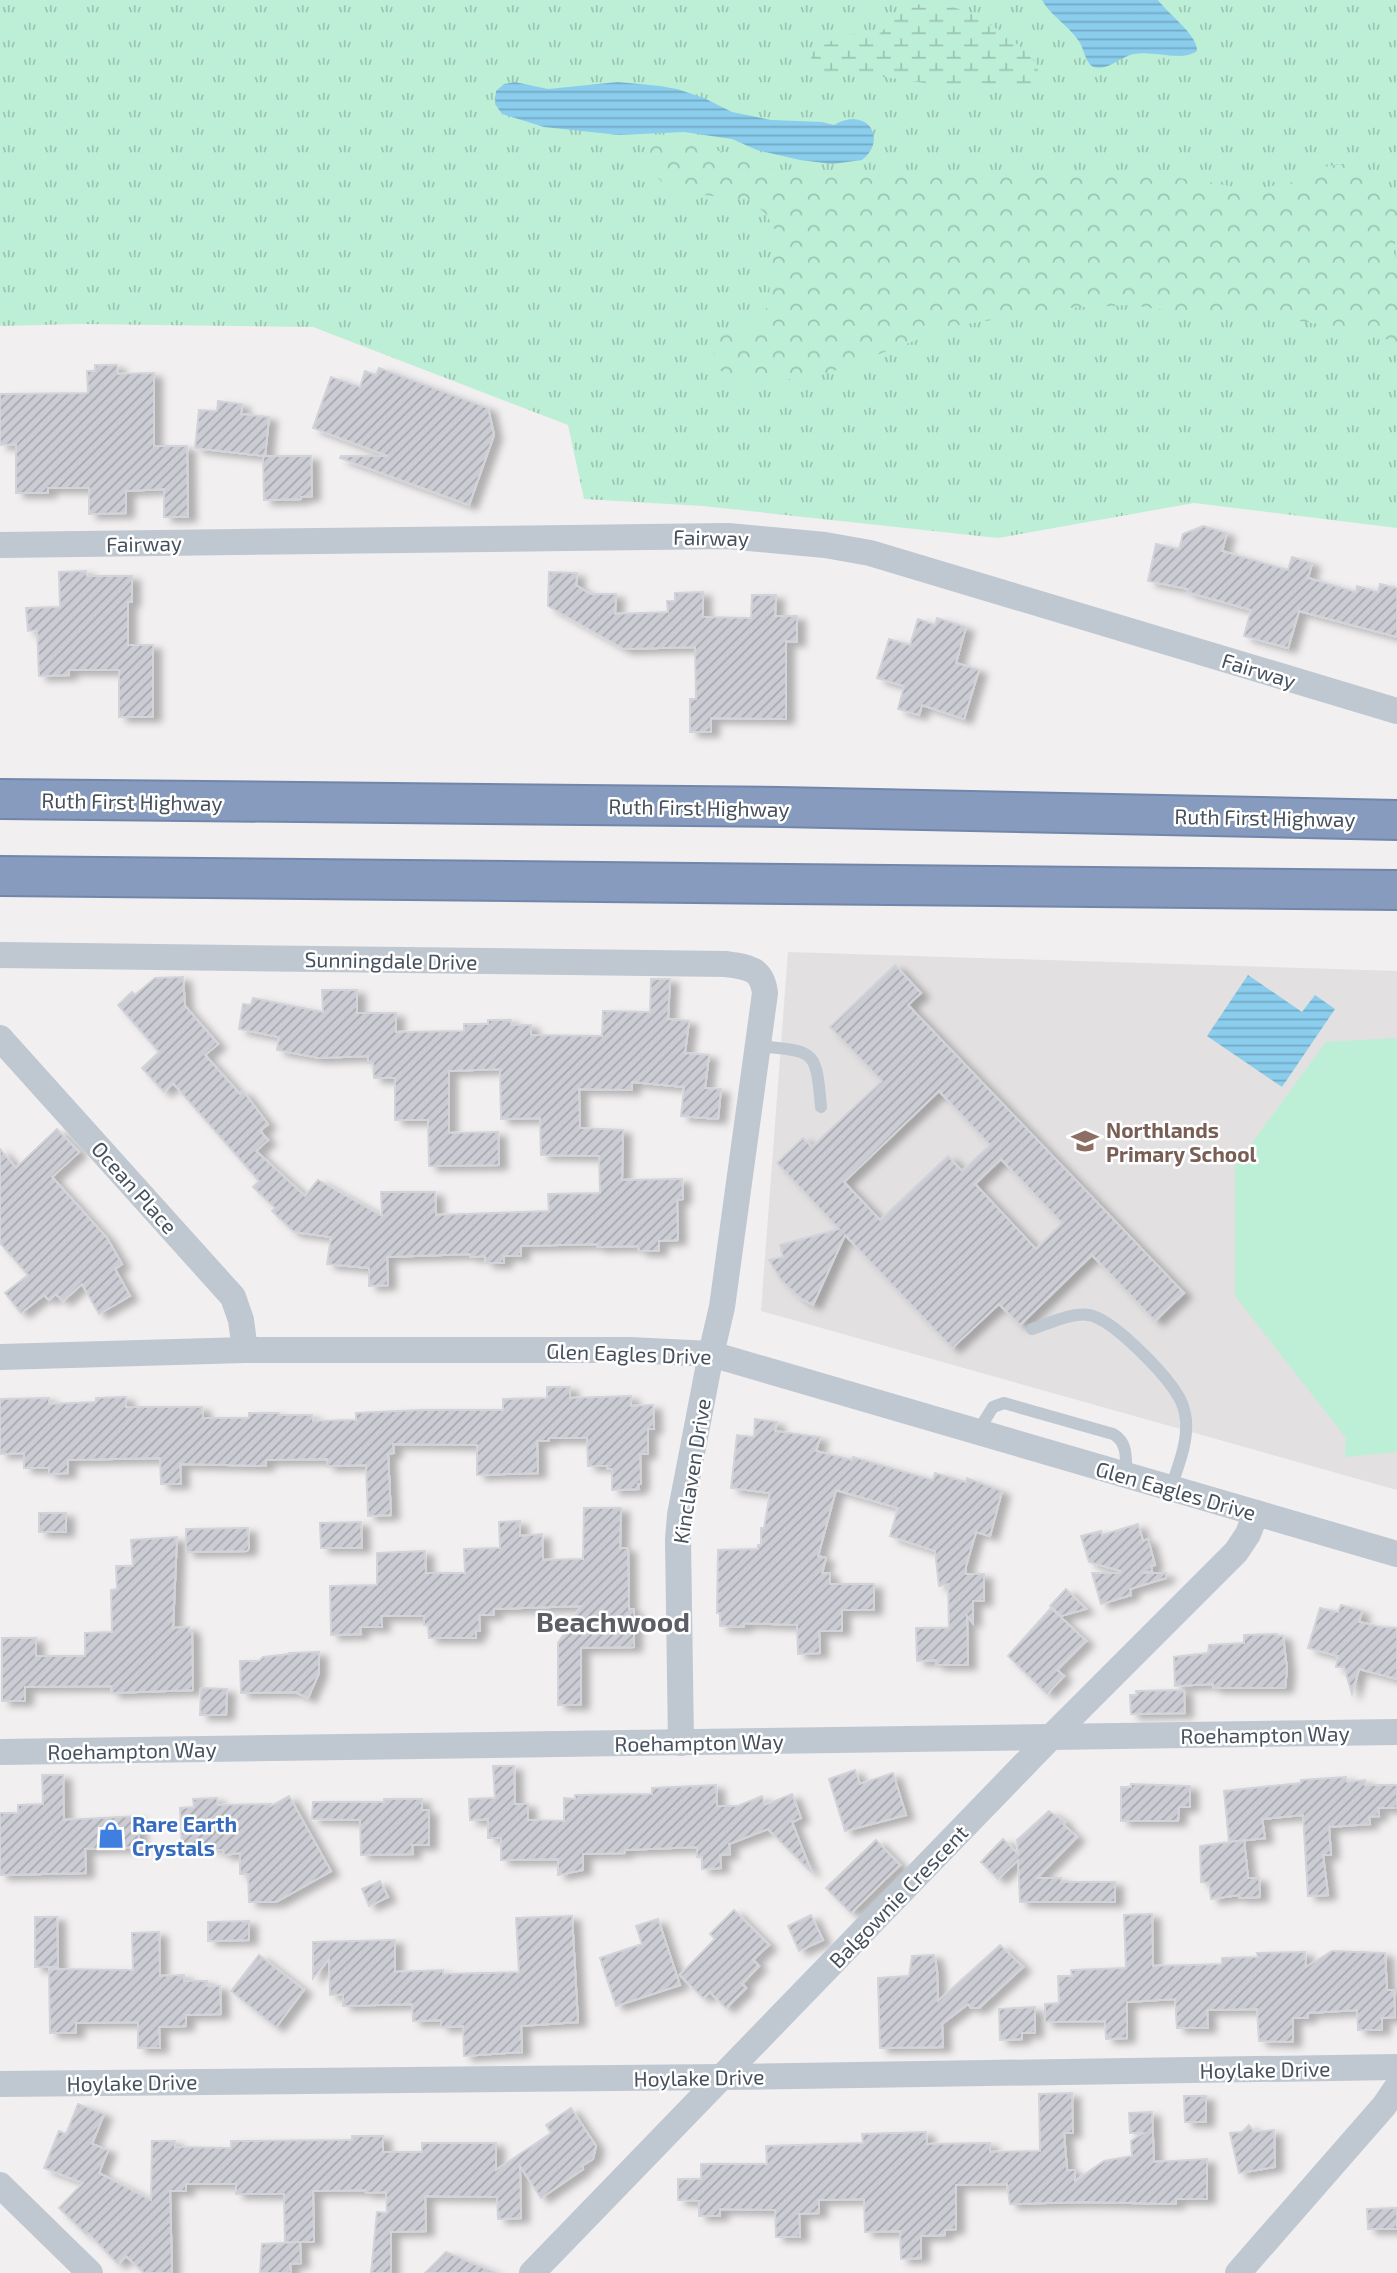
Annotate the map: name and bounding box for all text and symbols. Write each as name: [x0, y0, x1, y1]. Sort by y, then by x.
street label: Fairway: [673, 524, 749, 550]
street label: Fairway: [106, 530, 182, 556]
street label: Fairway: [1219, 647, 1299, 693]
street label: Ruth First Highway: [41, 787, 223, 815]
street label: Ruth First Highway: [608, 793, 790, 821]
street label: Ruth First Highway: [1174, 803, 1356, 831]
street label: Sunningdale Drive: [304, 946, 478, 974]
place label: Northlands Primary School: [1106, 1117, 1257, 1167]
school or university icon: Northlands Primary School: [1070, 1126, 1100, 1156]
street label: Ocean Place: [87, 1136, 183, 1238]
street label: Glen Eagles Drive: [546, 1338, 712, 1368]
street label: Kinclaven Drive: [667, 1397, 715, 1545]
street label: Glen Eagles Drive: [1093, 1455, 1259, 1525]
district label: Beachwood: [536, 1604, 690, 1638]
street label: Roehampton Way: [1180, 1720, 1350, 1748]
street label: Roehampton Way: [614, 1728, 784, 1756]
street label: Roehampton Way: [47, 1736, 217, 1764]
place label: Rare Earth Crystals: [132, 1811, 237, 1861]
street label: Balgownie Crescent: [823, 1819, 973, 1973]
shop icon: Rare Earth Crystals: [96, 1820, 126, 1850]
street label: Hoylake Drive: [1199, 2055, 1331, 2083]
street label: Hoylake Drive: [633, 2063, 765, 2091]
street label: Hoylake Drive: [66, 2068, 198, 2096]

